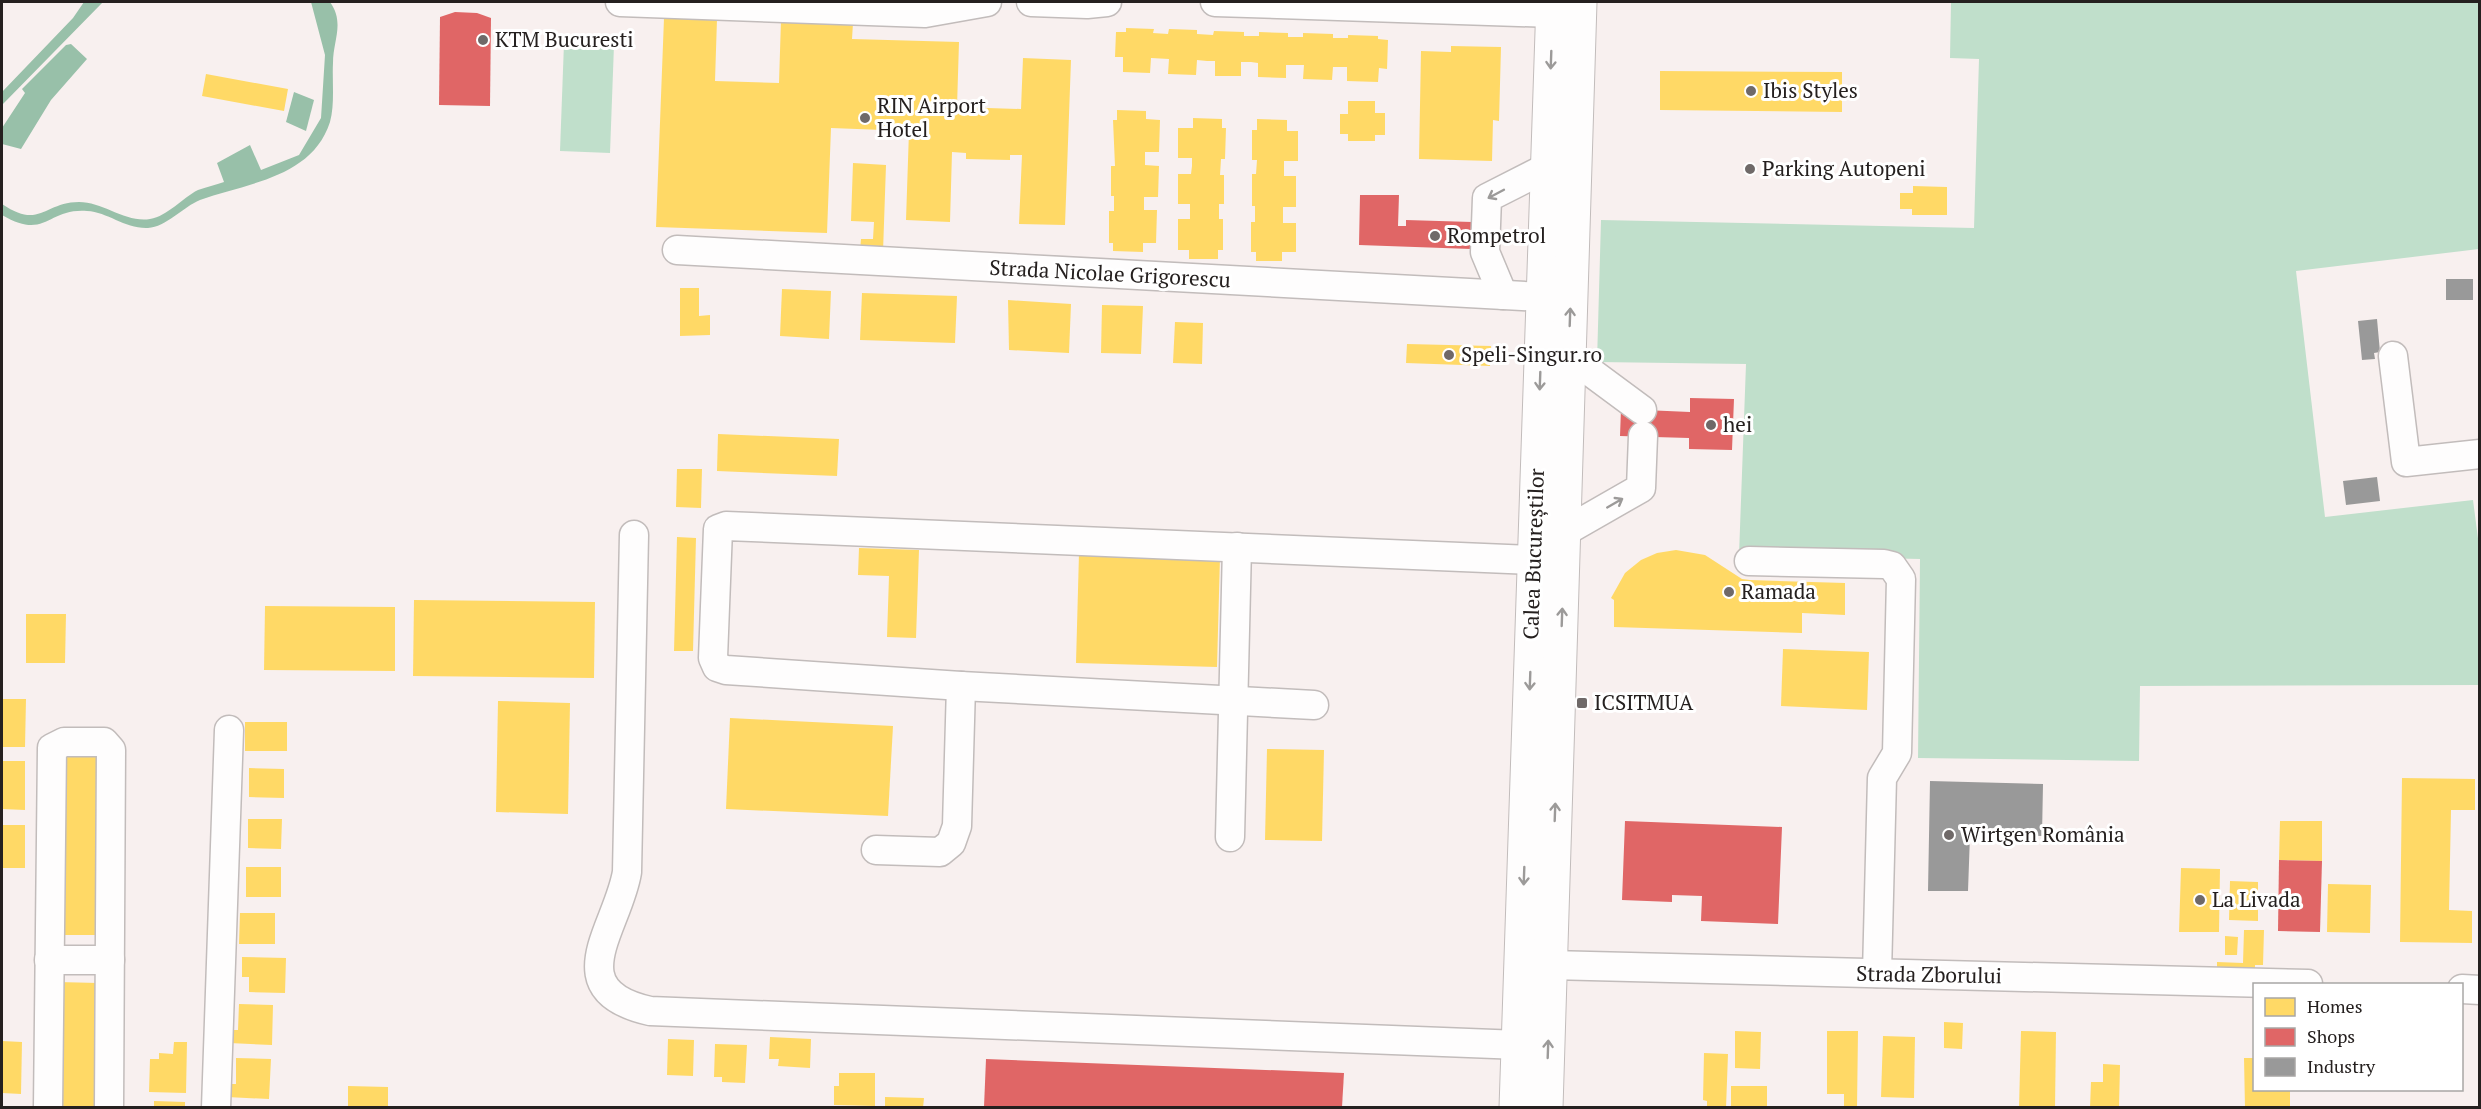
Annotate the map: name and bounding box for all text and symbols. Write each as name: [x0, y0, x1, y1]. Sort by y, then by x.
place label: KTM Bucuresti: [495, 25, 634, 53]
marker: KTM Bucuresti: [476, 33, 490, 47]
one-way arrow: [1546, 49, 1557, 69]
place label: Ibis Styles: [1763, 76, 1858, 104]
marker: Ibis Styles: [1744, 84, 1758, 98]
place label: RIN Airport Hotel: [877, 91, 986, 143]
marker: RIN Airport Hotel: [858, 111, 872, 125]
place label: Parking Autopeni: [1762, 154, 1926, 182]
marker: Parking Autopeni: [1743, 162, 1757, 176]
one-way arrow: [1487, 188, 1505, 200]
place label: Rompetrol: [1447, 221, 1546, 249]
marker: Rompetrol: [1428, 229, 1442, 243]
street label: Strada Nicolae Grigorescu: [989, 253, 1231, 293]
one-way arrow: [1564, 308, 1576, 328]
place label: Speli-Singur.ro: [1461, 340, 1602, 368]
marker: Speli-Singur.ro: [1442, 348, 1456, 362]
one-way arrow: [1534, 370, 1546, 390]
place label: hei: [1723, 410, 1752, 438]
marker: hei: [1704, 418, 1718, 432]
street label: Calea Bucureștilor: [1516, 468, 1550, 640]
one-way arrow: [1606, 497, 1623, 509]
place label: Ramada: [1741, 577, 1816, 605]
marker: Ramada: [1722, 585, 1736, 599]
one-way arrow: [1556, 608, 1568, 628]
one-way arrow: [1525, 670, 1536, 690]
place label: ICSITMUA: [1594, 688, 1694, 716]
marker: ICSITMUA: [1575, 696, 1589, 710]
one-way arrow: [1550, 803, 1561, 823]
place label: Wirtgen România: [1961, 820, 2125, 848]
marker: Wirtgen România: [1942, 828, 1956, 842]
one-way arrow: [1519, 865, 1530, 885]
place label: La Livada: [2212, 885, 2301, 913]
marker: La Livada: [2193, 893, 2207, 907]
street label: Strada Zborului: [1856, 959, 2002, 989]
legend: [2253, 983, 2463, 1091]
text: Homes: [2307, 994, 2362, 1018]
text: Shops: [2307, 1024, 2355, 1048]
one-way arrow: [1542, 1040, 1554, 1060]
text: Industry: [2307, 1054, 2376, 1078]

